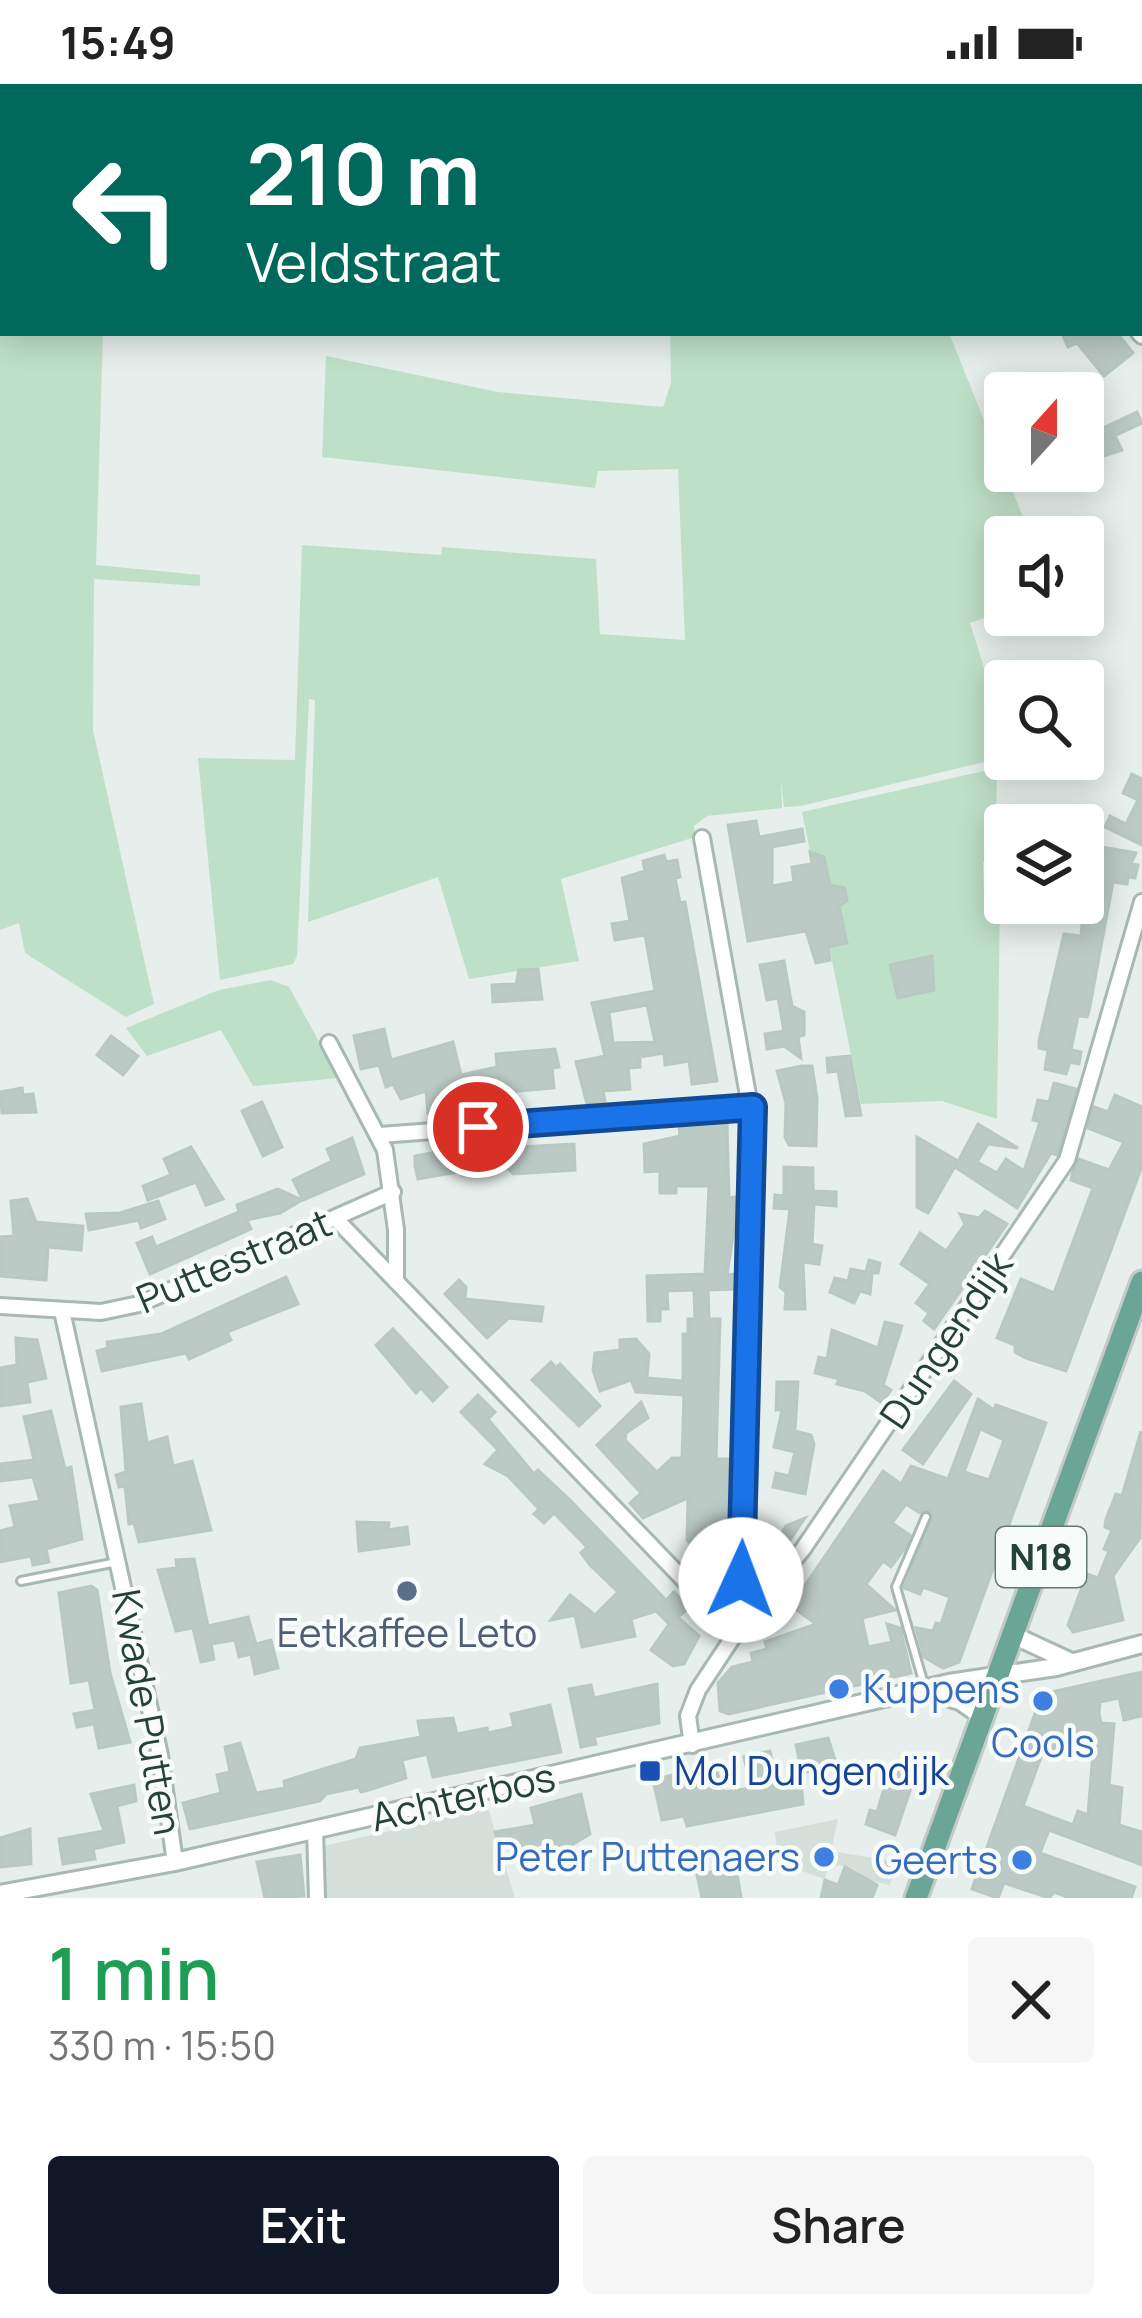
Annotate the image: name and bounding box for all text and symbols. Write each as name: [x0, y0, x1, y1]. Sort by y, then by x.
text: 15:49: [60, 11, 176, 73]
text: 210 m: [246, 115, 480, 230]
icon: left: [48, 132, 204, 288]
text: Veldstraat: [246, 224, 502, 298]
north arrow: [984, 372, 1104, 492]
map controls: [984, 372, 1104, 924]
button: sound: [984, 516, 1104, 636]
button: search: [984, 660, 1104, 780]
button: layers: [984, 804, 1104, 924]
pin: [427, 1076, 529, 1178]
icon: arrive: [445, 1094, 511, 1160]
street label: Puttestraat: [128, 1195, 339, 1325]
street label: Dungendijk: [866, 1239, 1025, 1438]
position arrow: [678, 1517, 804, 1643]
road number: N18: [996, 1527, 1086, 1587]
marker: Eetkaffee Leto: [394, 1578, 420, 1604]
street label: Kwade Putten: [100, 1585, 196, 1839]
place label: Eetkaffee Leto: [277, 1605, 537, 1659]
place label: Kuppens: [863, 1661, 1020, 1715]
marker: Kuppens: [826, 1676, 852, 1702]
marker: Cools: [1030, 1688, 1056, 1714]
place label: Cools: [991, 1715, 1095, 1769]
place label: Mol Dungendijk: [674, 1743, 951, 1797]
street label: Achterbos: [365, 1749, 560, 1843]
marker: Mol Dungendijk: [637, 1758, 663, 1784]
place label: Peter Puttenaers: [495, 1829, 800, 1883]
place label: Geerts: [875, 1832, 998, 1886]
marker: Peter Puttenaers: [811, 1844, 837, 1870]
marker: Geerts: [1009, 1847, 1035, 1873]
text: 1 min: [48, 1923, 220, 2022]
button: close: [968, 1937, 1094, 2063]
text: 330 m · 15:50: [48, 2018, 276, 2072]
button: Exit: [48, 2156, 559, 2294]
button: Share: [583, 2156, 1094, 2294]

